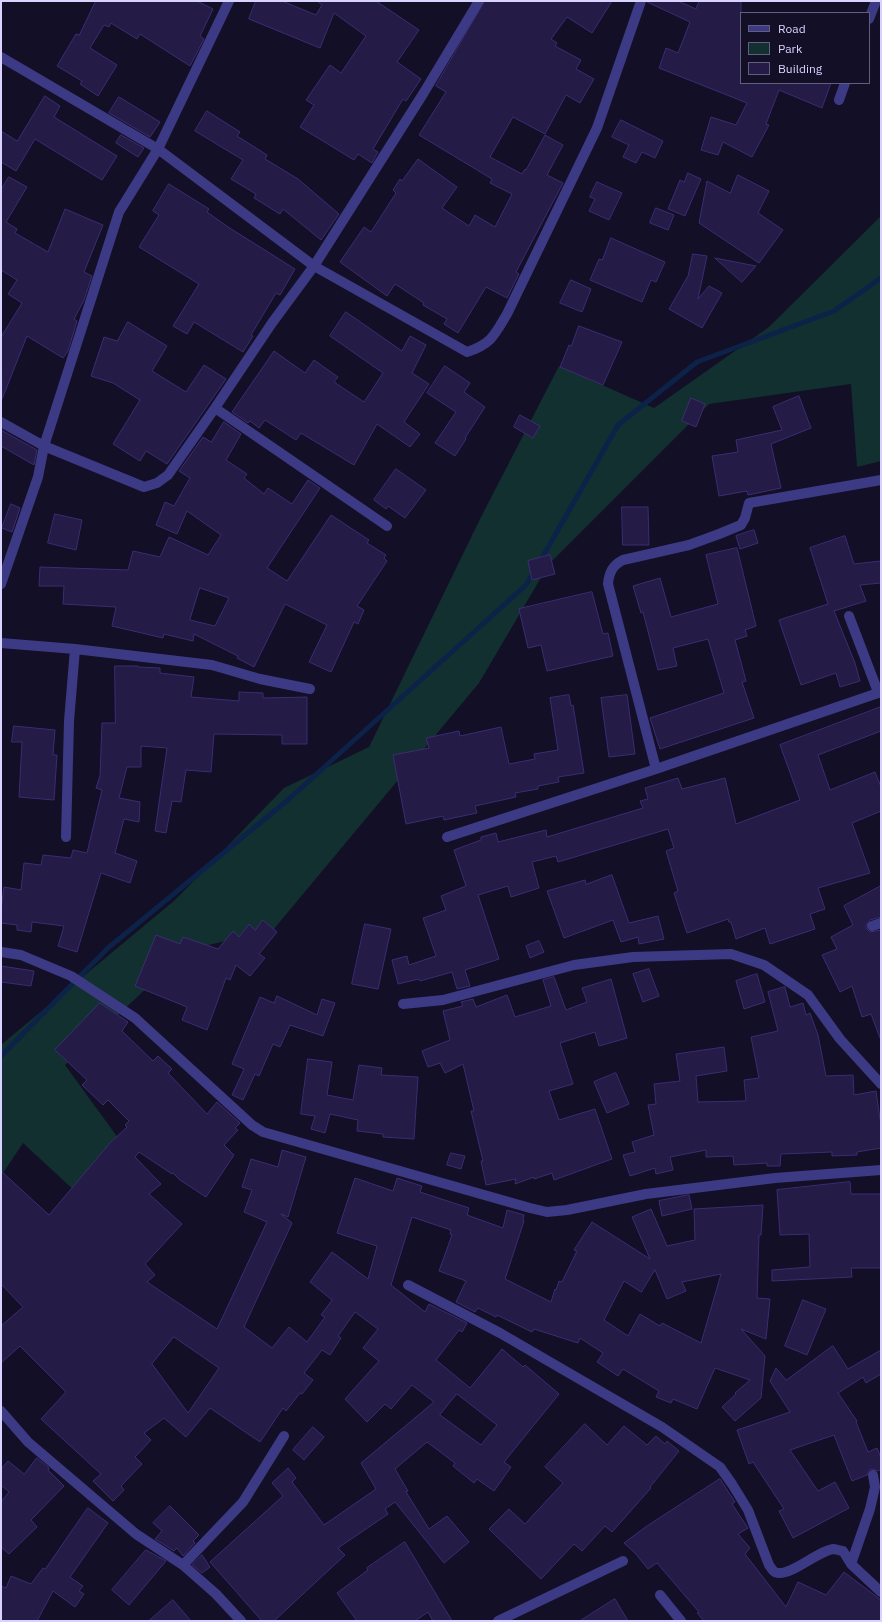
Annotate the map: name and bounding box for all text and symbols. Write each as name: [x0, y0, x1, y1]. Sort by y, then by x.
legend: [740, 12, 870, 84]
text: Road: [778, 21, 806, 36]
text: Park: [778, 41, 802, 56]
text: Building: [778, 61, 822, 76]

